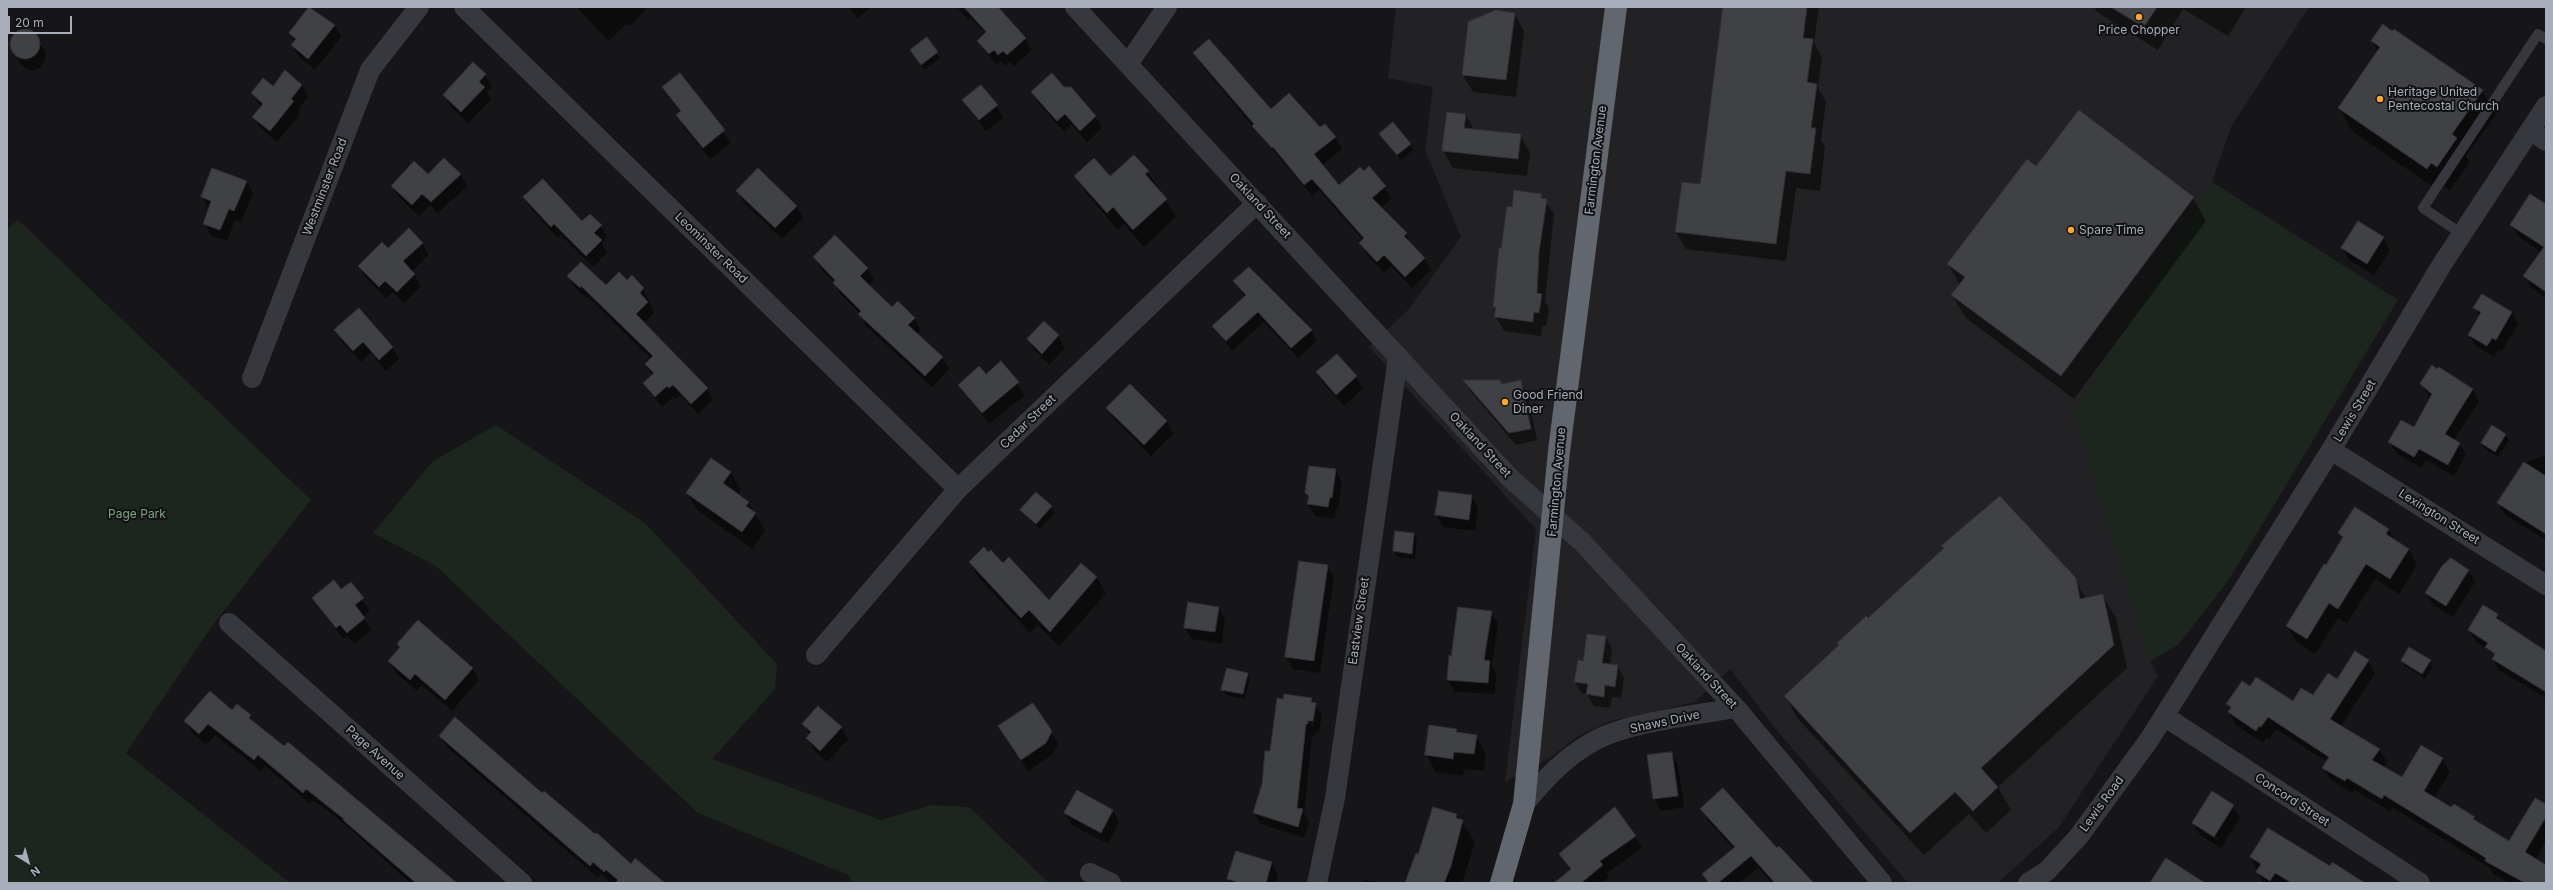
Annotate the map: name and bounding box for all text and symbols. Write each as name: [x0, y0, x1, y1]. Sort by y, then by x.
scale bar: [10, 8, 74, 34]
marker: Price Chopper: [2134, 12, 2144, 22]
text: 20 m: [15, 15, 44, 30]
place label: Price Chopper: [2098, 23, 2180, 37]
place label: Heritage United Pentecostal Church: [2388, 85, 2499, 113]
marker: Heritage United Pentecostal Church: [2375, 94, 2385, 104]
street label: Farmington Avenue: [1582, 105, 1610, 215]
street label: Westminster Road: [300, 136, 350, 238]
street label: Oakland Street: [1226, 170, 1294, 242]
street label: Leominster Road: [672, 210, 750, 286]
place label: Spare Time: [2079, 223, 2144, 237]
marker: Spare Time: [2066, 225, 2076, 235]
street label: Lewis Street: [2331, 377, 2379, 445]
place label: Good Friend Diner: [1513, 388, 1583, 416]
street label: Cedar Street: [997, 392, 1059, 452]
marker: Good Friend Diner: [1500, 397, 1510, 407]
street label: Oakland Street: [1446, 409, 1514, 481]
street label: Farmington Avenue: [1545, 427, 1569, 537]
street label: Lexington Street: [2396, 486, 2482, 548]
park label: Page Park: [108, 507, 166, 521]
street label: Eastview Street: [1346, 576, 1372, 666]
street label: Oakland Street: [1672, 640, 1740, 712]
street label: Shaws Drive: [1629, 708, 1701, 736]
street label: Page Avenue: [343, 723, 407, 783]
street label: Concord Street: [2252, 771, 2332, 829]
street label: Lewis Road: [2077, 773, 2127, 835]
north arrow: [8, 842, 48, 882]
text: N: [28, 863, 43, 880]

